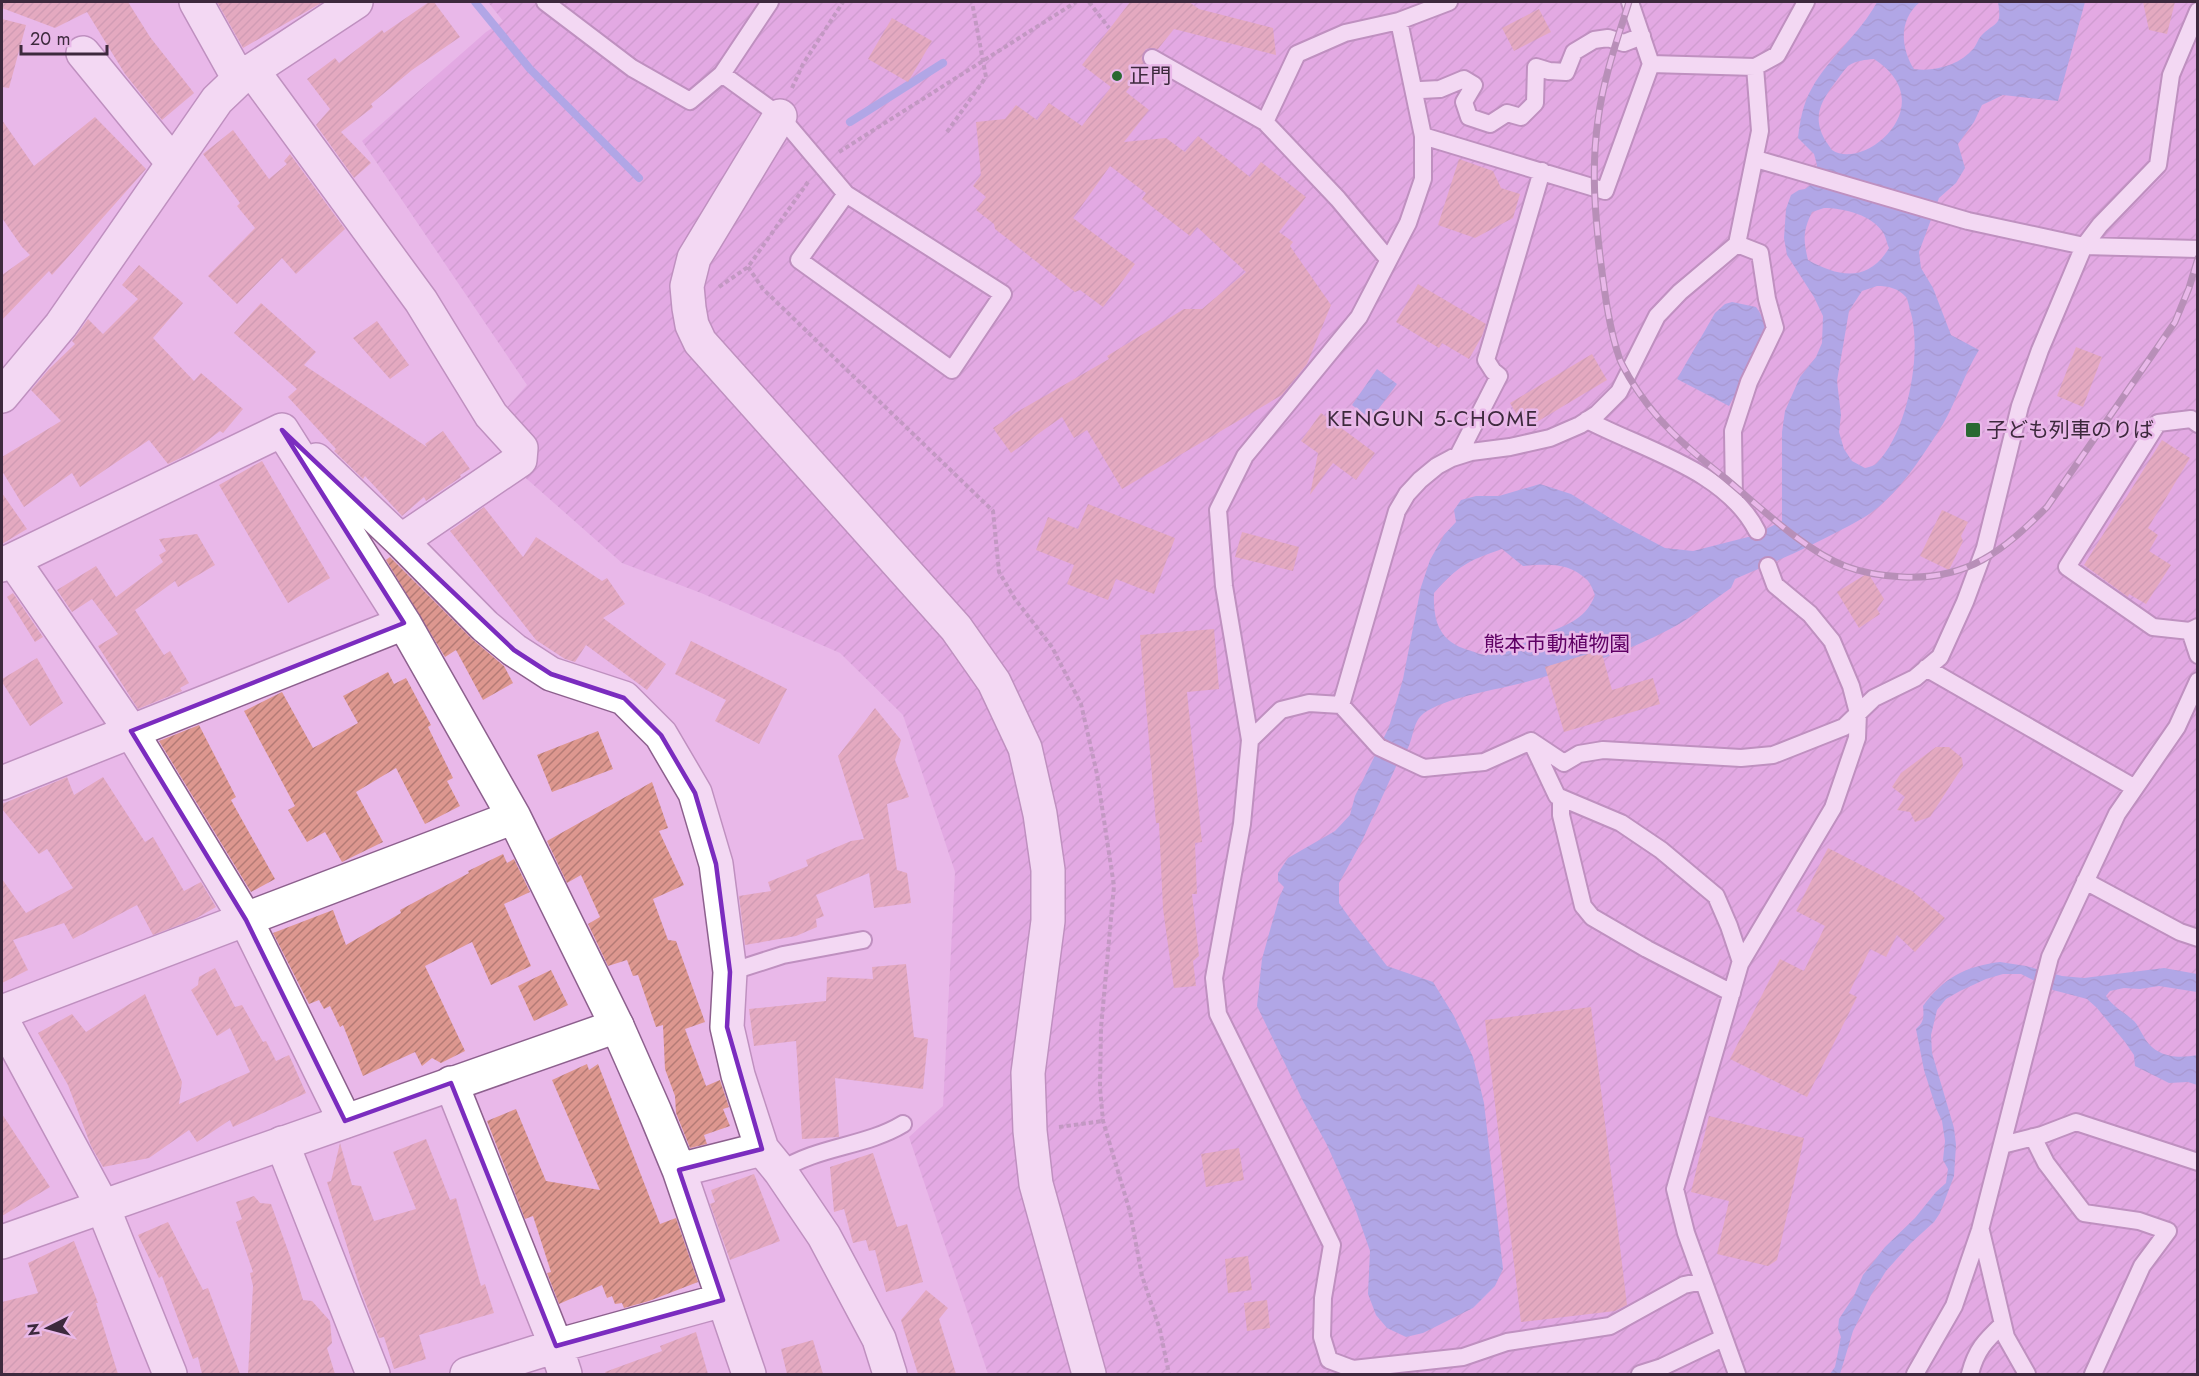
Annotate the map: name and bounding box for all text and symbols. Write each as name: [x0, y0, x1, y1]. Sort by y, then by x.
scale bar: [21, 18, 106, 56]
text: 20 m: [30, 26, 70, 52]
place label: 正門: [1129, 61, 1171, 91]
marker: 正門: [1110, 69, 1124, 83]
district label: KENGUN 5-CHOME: [1327, 402, 1539, 434]
place label: 子ども列車のりば: [1986, 415, 2154, 445]
marker: 子ども列車のりば: [1964, 421, 1982, 439]
park label: 熊本市動植物園: [1484, 629, 1631, 659]
north arrow: [18, 1298, 78, 1358]
text: N: [21, 1322, 46, 1337]

